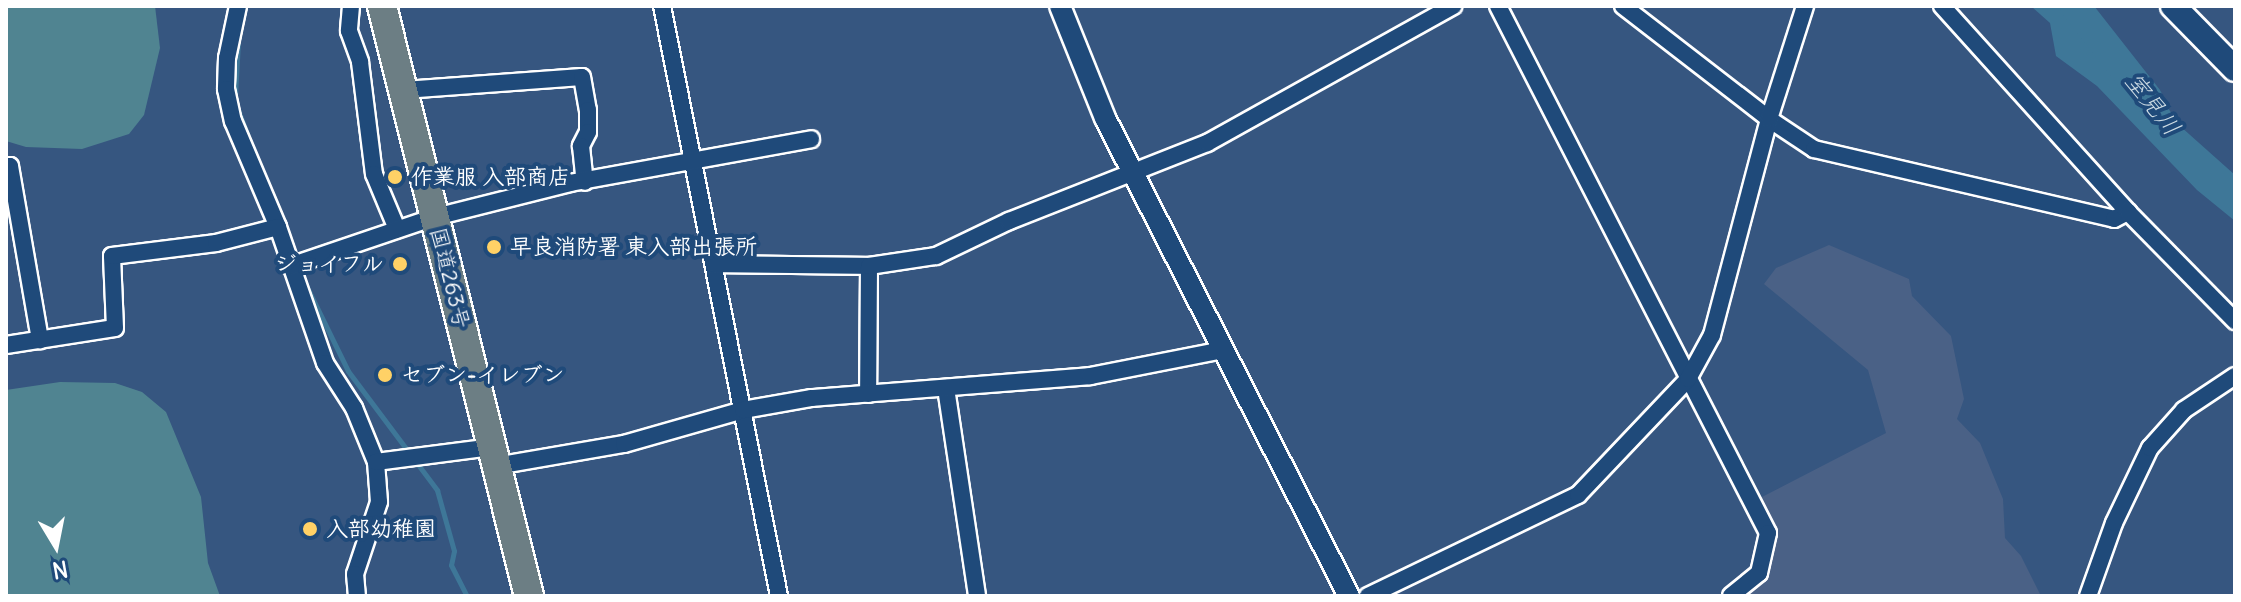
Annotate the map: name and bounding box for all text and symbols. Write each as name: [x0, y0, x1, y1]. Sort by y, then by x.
water label: 室見川: [2119, 67, 2187, 141]
place label: 作業服 入部商店: [411, 164, 570, 190]
marker: 作業服 入部商店: [386, 168, 404, 186]
street label: 国道263号: [425, 225, 475, 331]
place label: 早良消防署 東入部出張所: [510, 234, 757, 260]
marker: 早良消防署 東入部出張所: [485, 238, 503, 256]
place label: ジョイフル: [274, 251, 384, 277]
marker: ジョイフル: [391, 255, 409, 273]
place label: セブン-イレブン: [401, 362, 564, 388]
marker: セブン-イレブン: [376, 366, 394, 384]
north arrow: [16, 506, 96, 586]
place label: 入部幼稚園: [326, 516, 436, 542]
marker: 入部幼稚園: [301, 520, 319, 538]
text: N: [50, 555, 70, 585]

